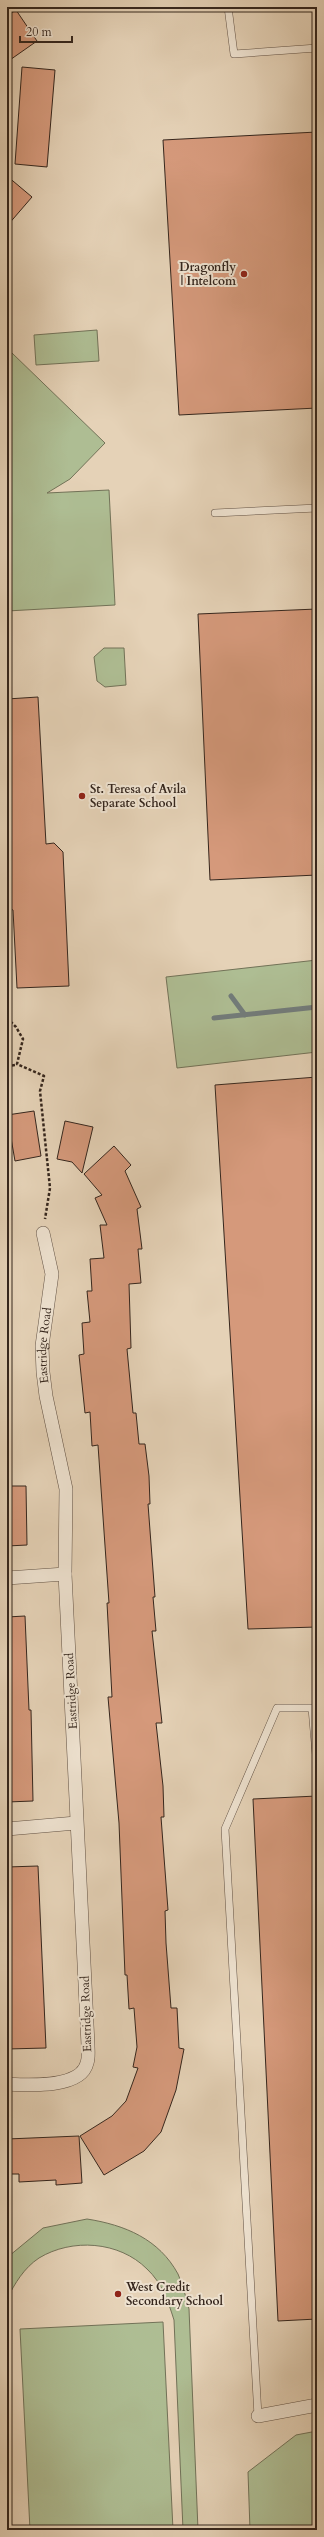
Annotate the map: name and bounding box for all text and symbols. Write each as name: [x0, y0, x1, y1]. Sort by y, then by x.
scale bar: [20, 18, 72, 44]
text: 20 m: [26, 24, 53, 40]
place label: Dragonfly | Intelcom: [179, 259, 237, 289]
marker: Dragonfly | Intelcom: [239, 269, 249, 279]
place label: St. Teresa of Avila Separate School: [90, 781, 186, 811]
marker: St. Teresa of Avila Separate School: [77, 791, 87, 801]
street label: Eastridge Road: [34, 1306, 55, 1384]
street label: Eastridge Road: [61, 1652, 81, 1730]
street label: Eastridge Road: [77, 1975, 95, 2052]
place label: West Credit Secondary School: [125, 2279, 224, 2309]
marker: West Credit Secondary School: [113, 2289, 123, 2299]

